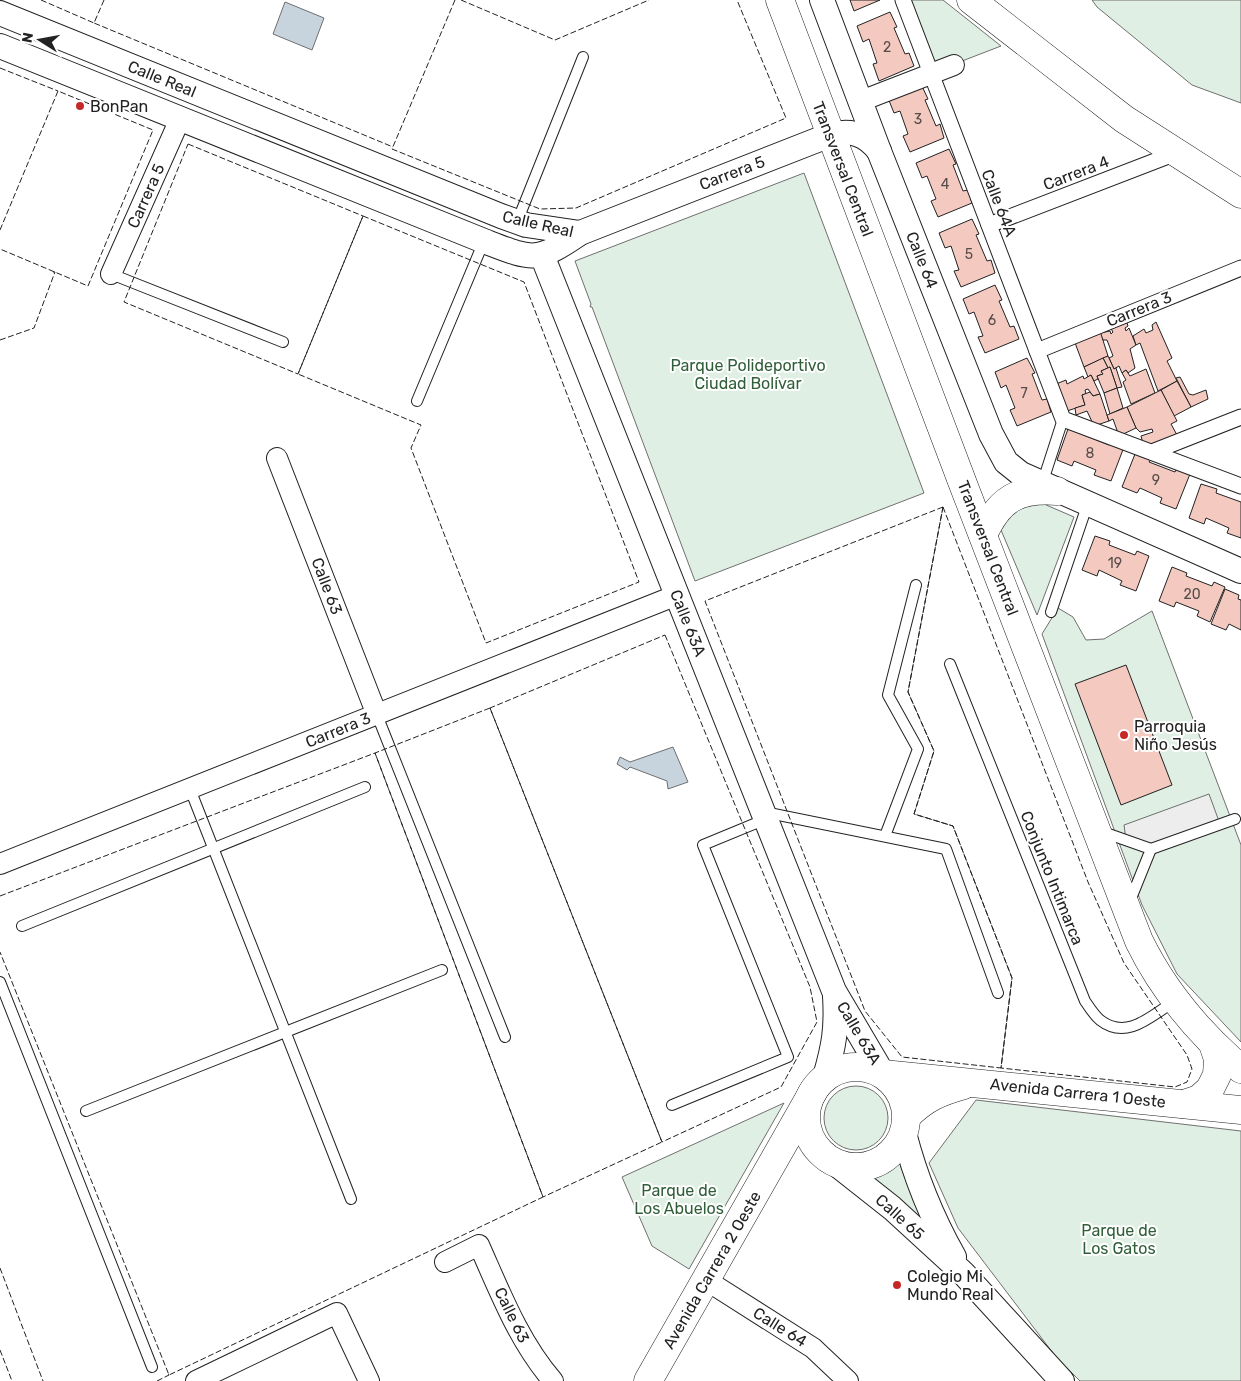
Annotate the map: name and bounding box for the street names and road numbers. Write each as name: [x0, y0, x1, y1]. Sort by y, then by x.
street label: Calle Real: [125, 57, 199, 101]
street label: Transversal Central: [809, 99, 877, 239]
street label: Carrera 5: [697, 152, 767, 194]
street label: Carrera 4: [1040, 152, 1112, 194]
street label: Carrera 5: [123, 161, 169, 231]
street label: Calle 64A: [978, 167, 1021, 240]
street label: Calle Real: [501, 207, 575, 241]
street label: Calle 64: [902, 229, 942, 291]
street label: Carrera 3: [1104, 287, 1174, 331]
street label: Transversal Central: [954, 478, 1022, 618]
street label: Calle 63: [307, 555, 347, 617]
street label: Calle 63A: [666, 587, 710, 659]
street label: Carrera 3: [303, 708, 373, 752]
street label: Conjunto Intimarca: [1016, 808, 1088, 948]
street label: Calle 63A: [833, 998, 885, 1068]
street label: Avenida Carrera 1 Oeste: [989, 1074, 1167, 1112]
street label: Avenida Carrera 2 Oeste: [659, 1188, 765, 1352]
street label: Calle 65: [872, 1190, 928, 1244]
street label: Calle 63: [490, 1284, 534, 1346]
street label: Calle 64: [750, 1303, 810, 1351]

